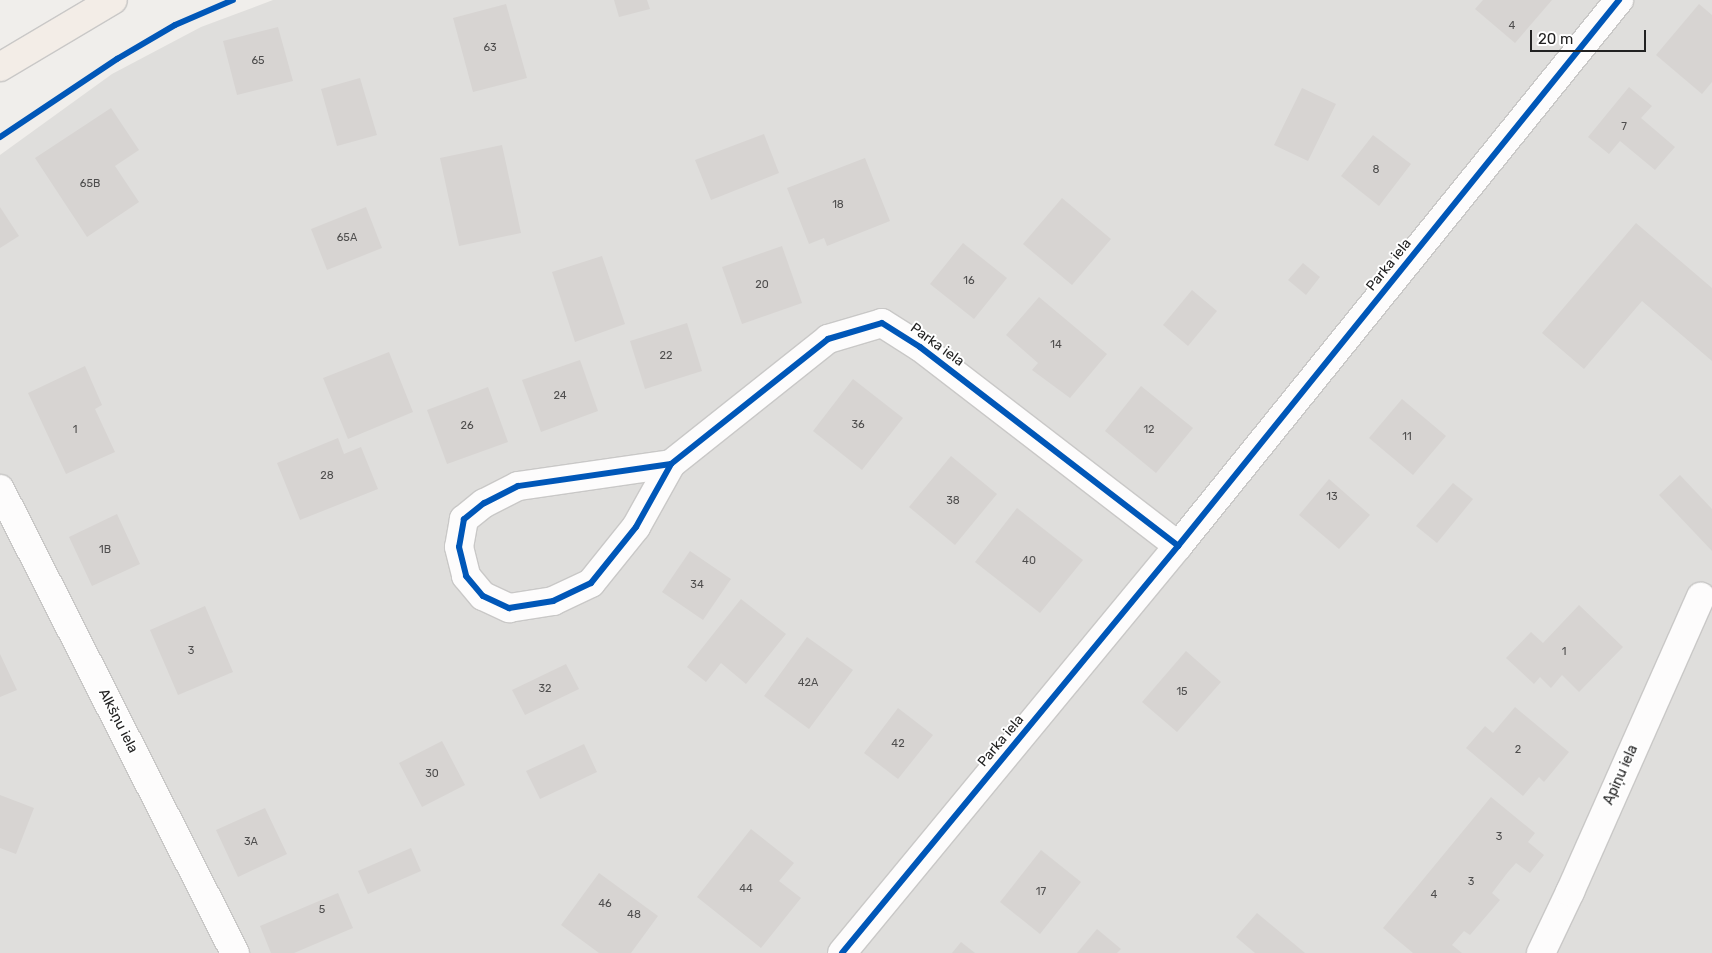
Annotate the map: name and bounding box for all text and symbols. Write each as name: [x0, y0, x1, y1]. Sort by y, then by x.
house number: 4: [1509, 19, 1515, 33]
scale bar: [1532, 20, 1648, 52]
text: 20 m: [1538, 30, 1573, 48]
house number: 63: [483, 41, 497, 55]
house number: 65: [251, 54, 265, 68]
house number: 7: [1621, 120, 1627, 134]
house number: 8: [1373, 163, 1379, 177]
house number: 65B: [80, 177, 100, 191]
house number: 18: [832, 198, 844, 212]
house number: 65A: [337, 231, 357, 245]
street label: Parka iela: [1363, 235, 1415, 295]
house number: 16: [963, 274, 975, 288]
house number: 20: [755, 278, 769, 292]
street label: Parka iela: [907, 320, 967, 370]
house number: 14: [1050, 338, 1062, 352]
house number: 22: [660, 349, 672, 363]
house number: 24: [553, 389, 567, 403]
house number: 36: [851, 418, 865, 432]
house number: 26: [460, 419, 474, 433]
house number: 1: [73, 423, 77, 437]
house number: 12: [1143, 423, 1155, 437]
house number: 11: [1402, 430, 1412, 444]
house number: 28: [320, 469, 334, 483]
house number: 13: [1326, 490, 1338, 504]
house number: 38: [946, 494, 960, 508]
house number: 1B: [99, 543, 111, 557]
house number: 40: [1022, 554, 1036, 568]
house number: 34: [690, 578, 704, 592]
house number: 3: [188, 644, 194, 658]
house number: 1: [1562, 645, 1566, 659]
house number: 42A: [798, 676, 818, 690]
house number: 32: [538, 682, 552, 696]
house number: 15: [1176, 685, 1188, 699]
street label: Alkšņu iela: [95, 686, 141, 756]
street label: Parka iela: [974, 712, 1028, 770]
house number: 42: [891, 737, 905, 751]
street label: Apiņu iela: [1600, 742, 1642, 808]
house number: 2: [1515, 743, 1521, 757]
house number: 30: [425, 767, 439, 781]
house number: 3: [1496, 830, 1502, 844]
house number: 3A: [244, 835, 258, 849]
house number: 3: [1468, 875, 1474, 889]
house number: 44: [739, 882, 753, 896]
house number: 17: [1036, 885, 1046, 899]
house number: 4: [1431, 888, 1437, 902]
house number: 46: [598, 897, 612, 911]
house number: 5: [319, 903, 325, 917]
house number: 48: [627, 908, 641, 922]

